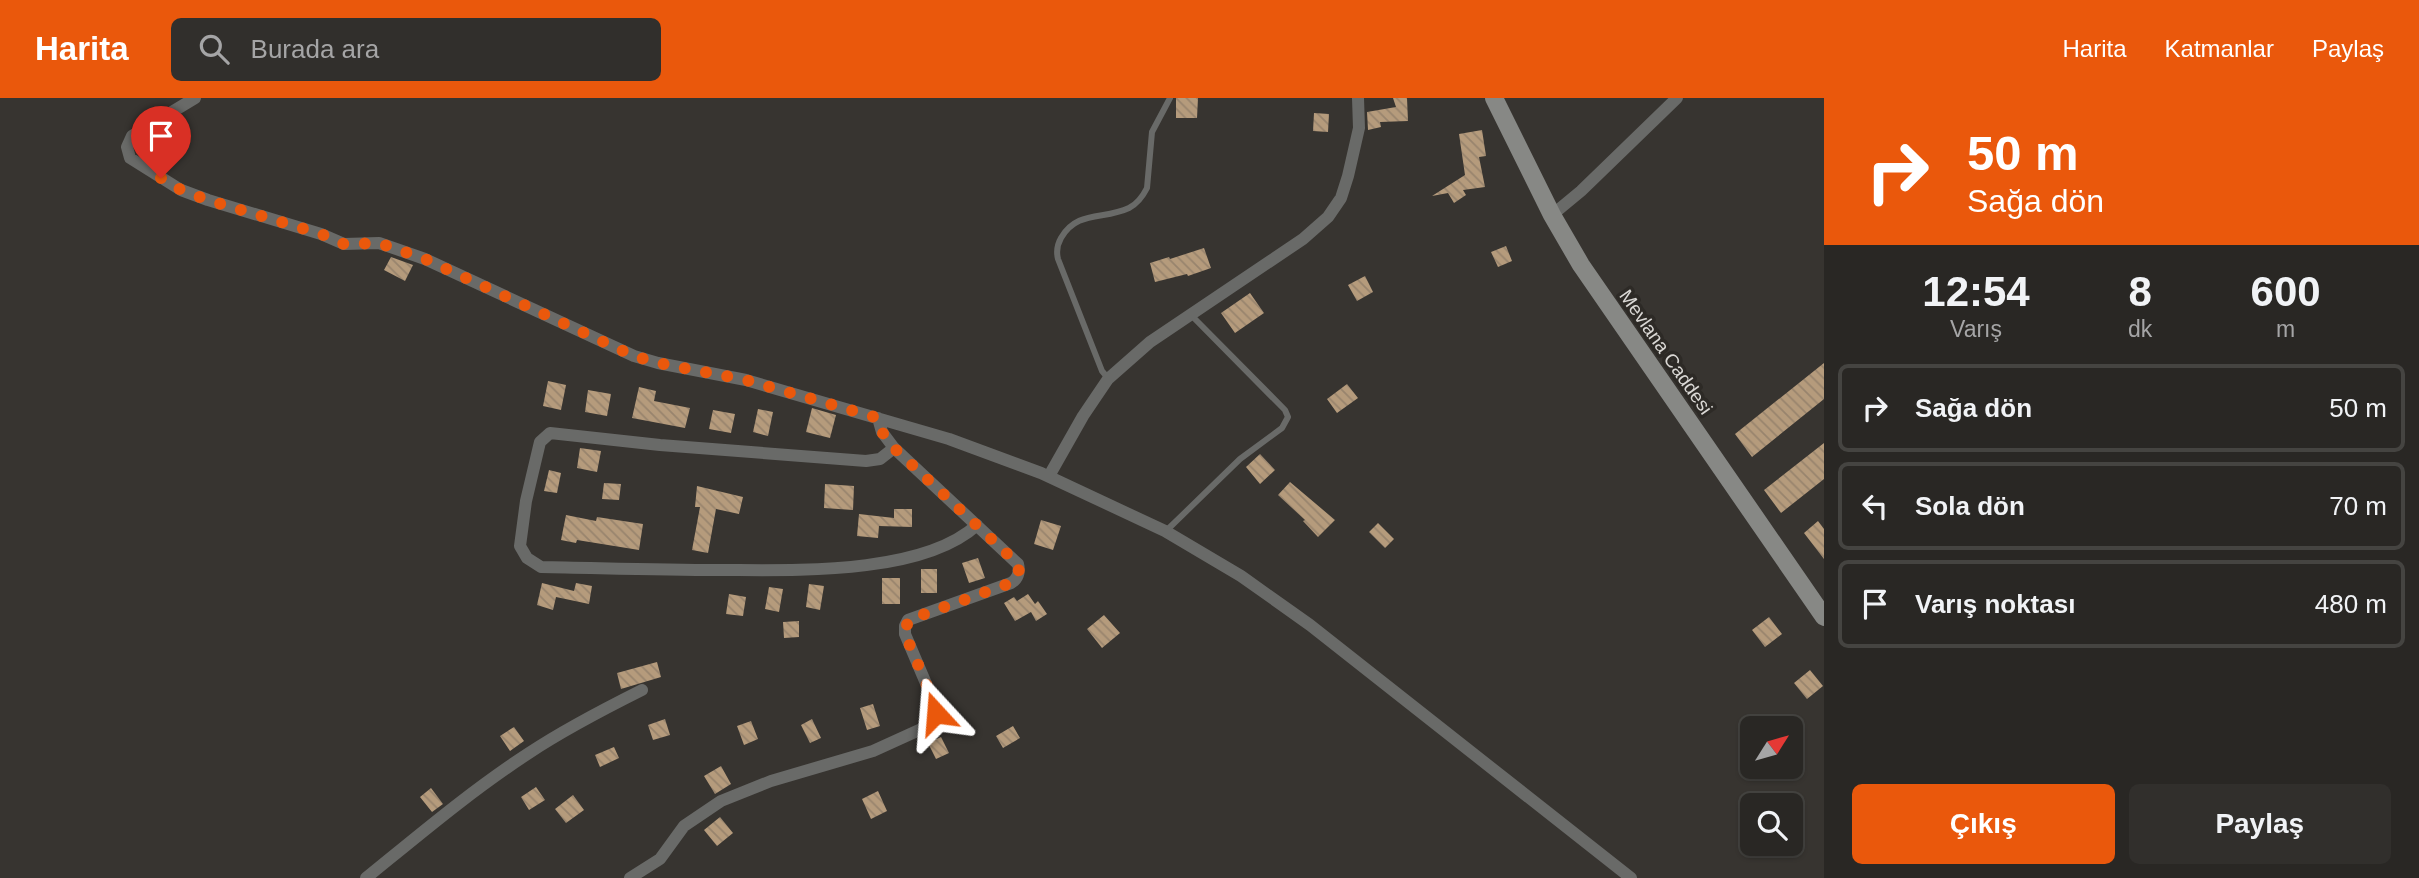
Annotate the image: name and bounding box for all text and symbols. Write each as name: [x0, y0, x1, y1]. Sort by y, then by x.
search box: [171, 18, 661, 81]
text: Harita: [35, 30, 129, 67]
icon: search: [195, 30, 233, 68]
text: Burada ara: [251, 34, 379, 64]
text: Harita: [2063, 35, 2127, 62]
text: Katmanlar: [2165, 35, 2274, 62]
text: Paylaş: [2312, 35, 2384, 62]
pin: [131, 106, 191, 178]
icon: arrive: [142, 117, 180, 155]
icon: right: [1852, 126, 1943, 217]
text: 50 m: [1967, 126, 2079, 180]
text: Sağa dön: [1967, 183, 2104, 219]
text: 12:54: [1922, 268, 2030, 315]
text: 8: [2128, 268, 2152, 315]
text: 600: [2251, 268, 2321, 315]
street label: Mevlana Caddesi: [1615, 286, 1717, 418]
text: Varış: [1950, 316, 2002, 342]
text: dk: [2128, 316, 2152, 342]
text: m: [2276, 316, 2295, 342]
icon: right: [1856, 389, 1894, 427]
text: Sağa dön: [1915, 393, 2032, 423]
text: 50 m: [2329, 393, 2387, 423]
icon: left: [1856, 487, 1894, 525]
text: Sola dön: [1915, 491, 2025, 521]
text: 70 m: [2329, 491, 2387, 521]
icon: arrive: [1856, 585, 1894, 623]
text: Varış noktası: [1915, 589, 2075, 619]
text: 480 m: [2315, 589, 2387, 619]
position arrow: [899, 676, 973, 750]
north arrow: [1740, 716, 1802, 779]
map controls: [1740, 716, 1803, 856]
button: Çıkış: [1852, 784, 2115, 864]
button: Paylaş: [2129, 784, 2391, 864]
button: search: [1740, 793, 1803, 856]

